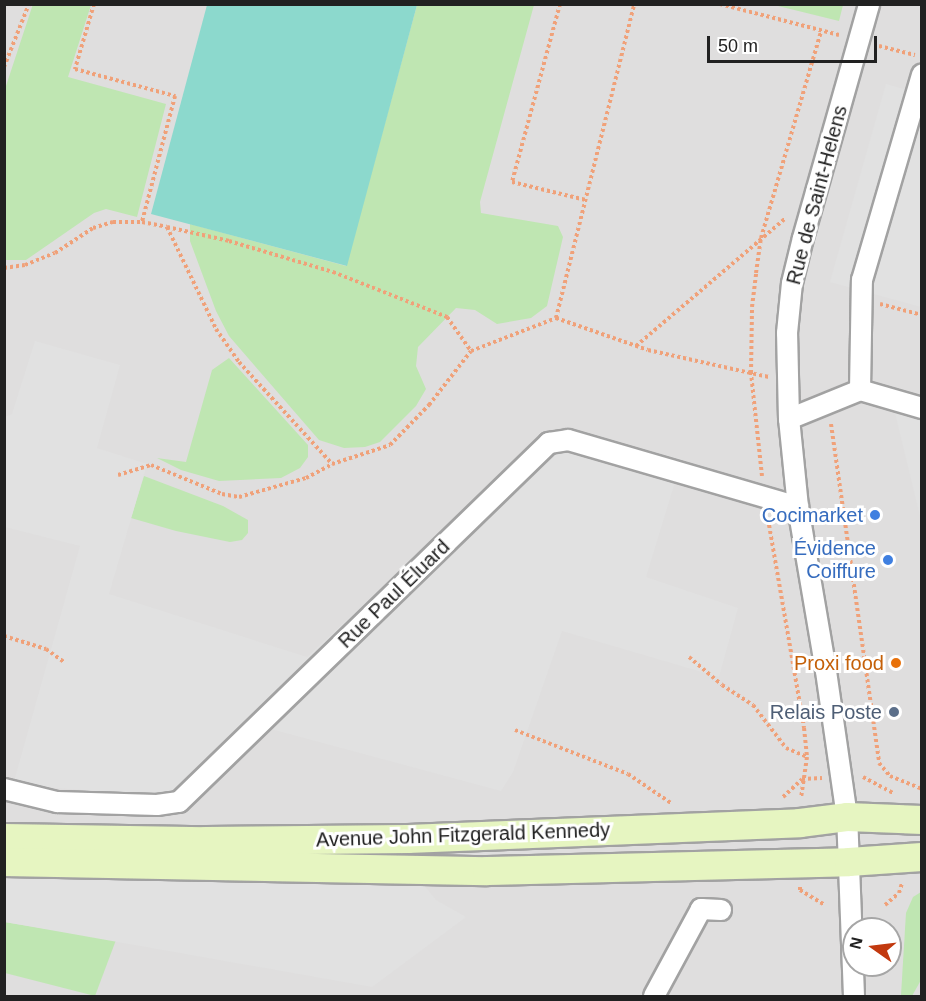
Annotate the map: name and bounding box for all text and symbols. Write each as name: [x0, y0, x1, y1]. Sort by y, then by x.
scale bar: [710, 24, 880, 62]
text: 50 m: [718, 36, 758, 56]
street label: Rue de Saint-Helens: [782, 103, 852, 287]
place label: Cocimarket: [762, 503, 863, 527]
marker: Cocimarket: [868, 508, 882, 522]
street label: Rue Paul Éluard: [333, 535, 455, 653]
place label: Évidence Coiffure: [794, 536, 876, 583]
marker: Évidence Coiffure: [881, 553, 895, 567]
place label: Proxi food: [794, 651, 884, 675]
marker: Proxi food: [889, 656, 903, 670]
place label: Relais Poste: [770, 700, 882, 724]
marker: Relais Poste: [887, 705, 901, 719]
street label: Avenue John Fitzgerald Kennedy: [316, 818, 610, 852]
north arrow: [842, 917, 902, 977]
text: N: [846, 935, 866, 951]

